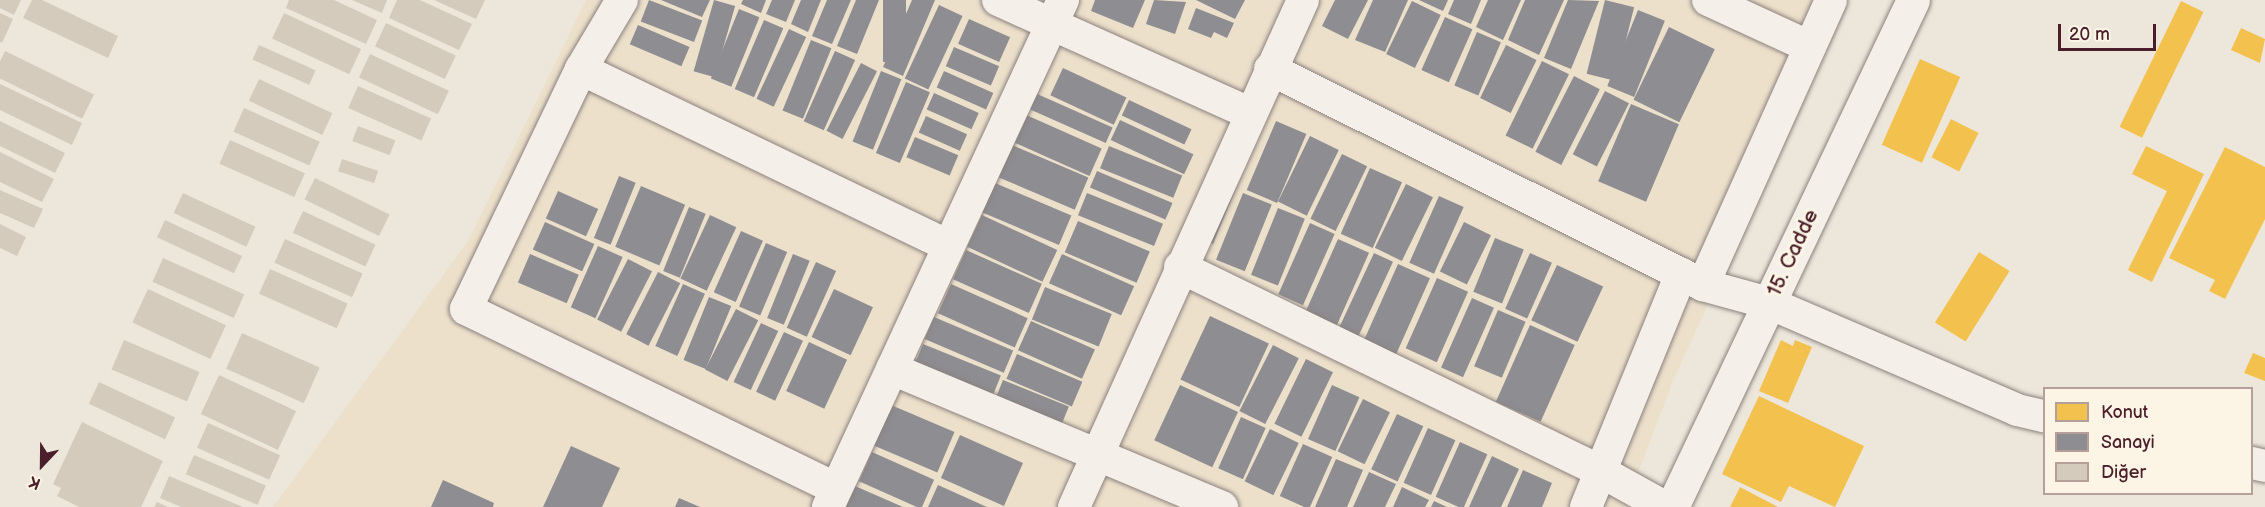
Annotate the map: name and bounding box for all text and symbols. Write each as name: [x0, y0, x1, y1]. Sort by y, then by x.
scale bar: [2061, 12, 2158, 50]
text: 20 m: [2069, 24, 2110, 45]
street label: 15. Cadde: [1762, 205, 1824, 301]
legend: [2043, 387, 2253, 495]
text: Konut: [2101, 402, 2148, 423]
text: Sanayi: [2101, 432, 2155, 453]
north arrow: [12, 435, 72, 495]
text: Diğer: [2101, 462, 2146, 483]
text: K: [26, 471, 44, 493]

